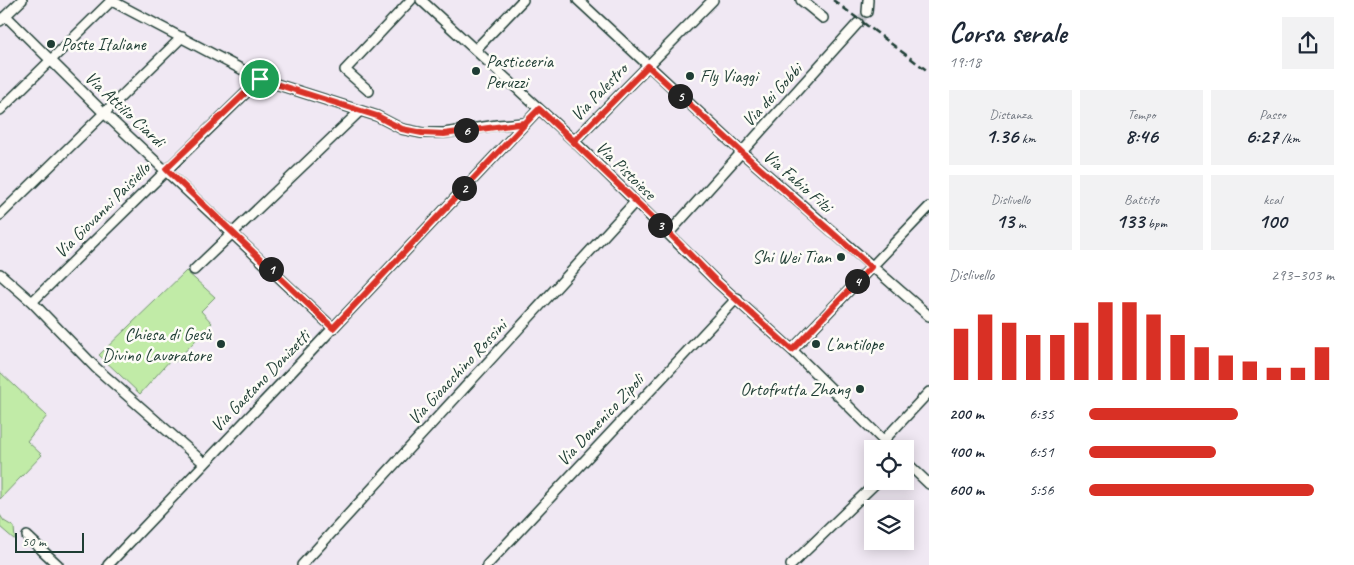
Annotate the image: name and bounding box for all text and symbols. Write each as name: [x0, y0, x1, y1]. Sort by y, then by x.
text: Corsa serale: [949, 15, 1067, 50]
button: share: [1282, 17, 1334, 69]
place label: Poste Italiane: [61, 33, 147, 55]
marker: Poste Italiane: [45, 38, 57, 50]
place label: Pasticceria Peruzzi: [486, 50, 555, 93]
text: 19:18: [949, 52, 981, 72]
street label: Via Palestro: [566, 57, 633, 126]
street label: Via dei Gobbi: [737, 57, 809, 131]
pin: [239, 58, 281, 100]
icon: arrive: [246, 65, 274, 93]
marker: Pasticceria Peruzzi: [470, 65, 482, 77]
place label: Fly Viaggi: [700, 65, 760, 87]
street label: Via Attilio Ciardi: [80, 66, 172, 154]
marker: Fly Viaggi: [684, 70, 696, 82]
pin: 5: [668, 84, 692, 108]
text: 5: [677, 88, 684, 105]
text: Distanza: [989, 106, 1032, 123]
text: Tempo: [1128, 106, 1155, 123]
text: Passo: [1259, 106, 1286, 123]
pin: 6: [454, 118, 478, 142]
text: 6: [463, 122, 470, 139]
text: 1.36: [985, 123, 1018, 149]
text: 8:46: [1125, 123, 1158, 149]
text: 6:27: [1245, 123, 1278, 149]
text: km: [1018, 130, 1036, 147]
text: /km: [1278, 130, 1300, 147]
street label: Via Pistoiese: [591, 136, 662, 205]
street label: Via Fabio Filzi: [759, 145, 839, 219]
street label: Via Giovanni Paisiello: [50, 156, 156, 262]
pin: 2: [452, 176, 476, 200]
text: 2: [461, 180, 468, 197]
text: Dislivello: [991, 191, 1030, 208]
text: Battito: [1124, 191, 1159, 208]
text: kcal: [1263, 191, 1282, 208]
text: 13: [995, 208, 1014, 234]
text: 133: [1116, 208, 1144, 234]
text: 100: [1258, 208, 1287, 234]
pin: 3: [648, 212, 672, 238]
text: m: [1014, 215, 1026, 232]
text: bpm: [1144, 215, 1167, 232]
text: 3: [657, 217, 664, 234]
place label: Shi Wei Tian: [752, 246, 832, 268]
marker: Shi Wei Tian: [835, 251, 847, 263]
pin: 1: [258, 256, 284, 282]
text: 1: [268, 261, 275, 278]
text: Dislivello: [949, 265, 994, 285]
text: 293–303 m: [1271, 265, 1334, 285]
pin: 4: [844, 268, 870, 294]
text: 4: [854, 273, 861, 290]
street label: Via Gioacchino Rossini: [403, 313, 513, 429]
place label: Chiesa di Gesù Divino Lavoratore: [102, 323, 212, 366]
street label: Via Gaetano Donizetti: [206, 324, 316, 437]
place label: L'antilope: [826, 333, 884, 355]
marker: Chiesa di Gesù Divino Lavoratore: [215, 338, 227, 350]
marker: L'antilope: [810, 338, 822, 350]
street label: Via Domenico Zipoli: [552, 368, 650, 471]
place label: Ortofrutta Zhang: [740, 378, 852, 400]
marker: Ortofrutta Zhang: [854, 383, 866, 395]
text: 200 m: [949, 404, 984, 424]
text: 6:35: [1029, 404, 1054, 424]
map controls: [864, 440, 914, 550]
button: locate: [864, 440, 914, 490]
text: 400 m: [949, 442, 984, 462]
text: 6:51: [1029, 442, 1054, 462]
text: 600 m: [949, 480, 984, 500]
text: 5:56: [1029, 480, 1054, 500]
button: layers: [864, 500, 914, 550]
scale bar: [15, 530, 84, 553]
text: 50 m: [22, 533, 46, 550]

